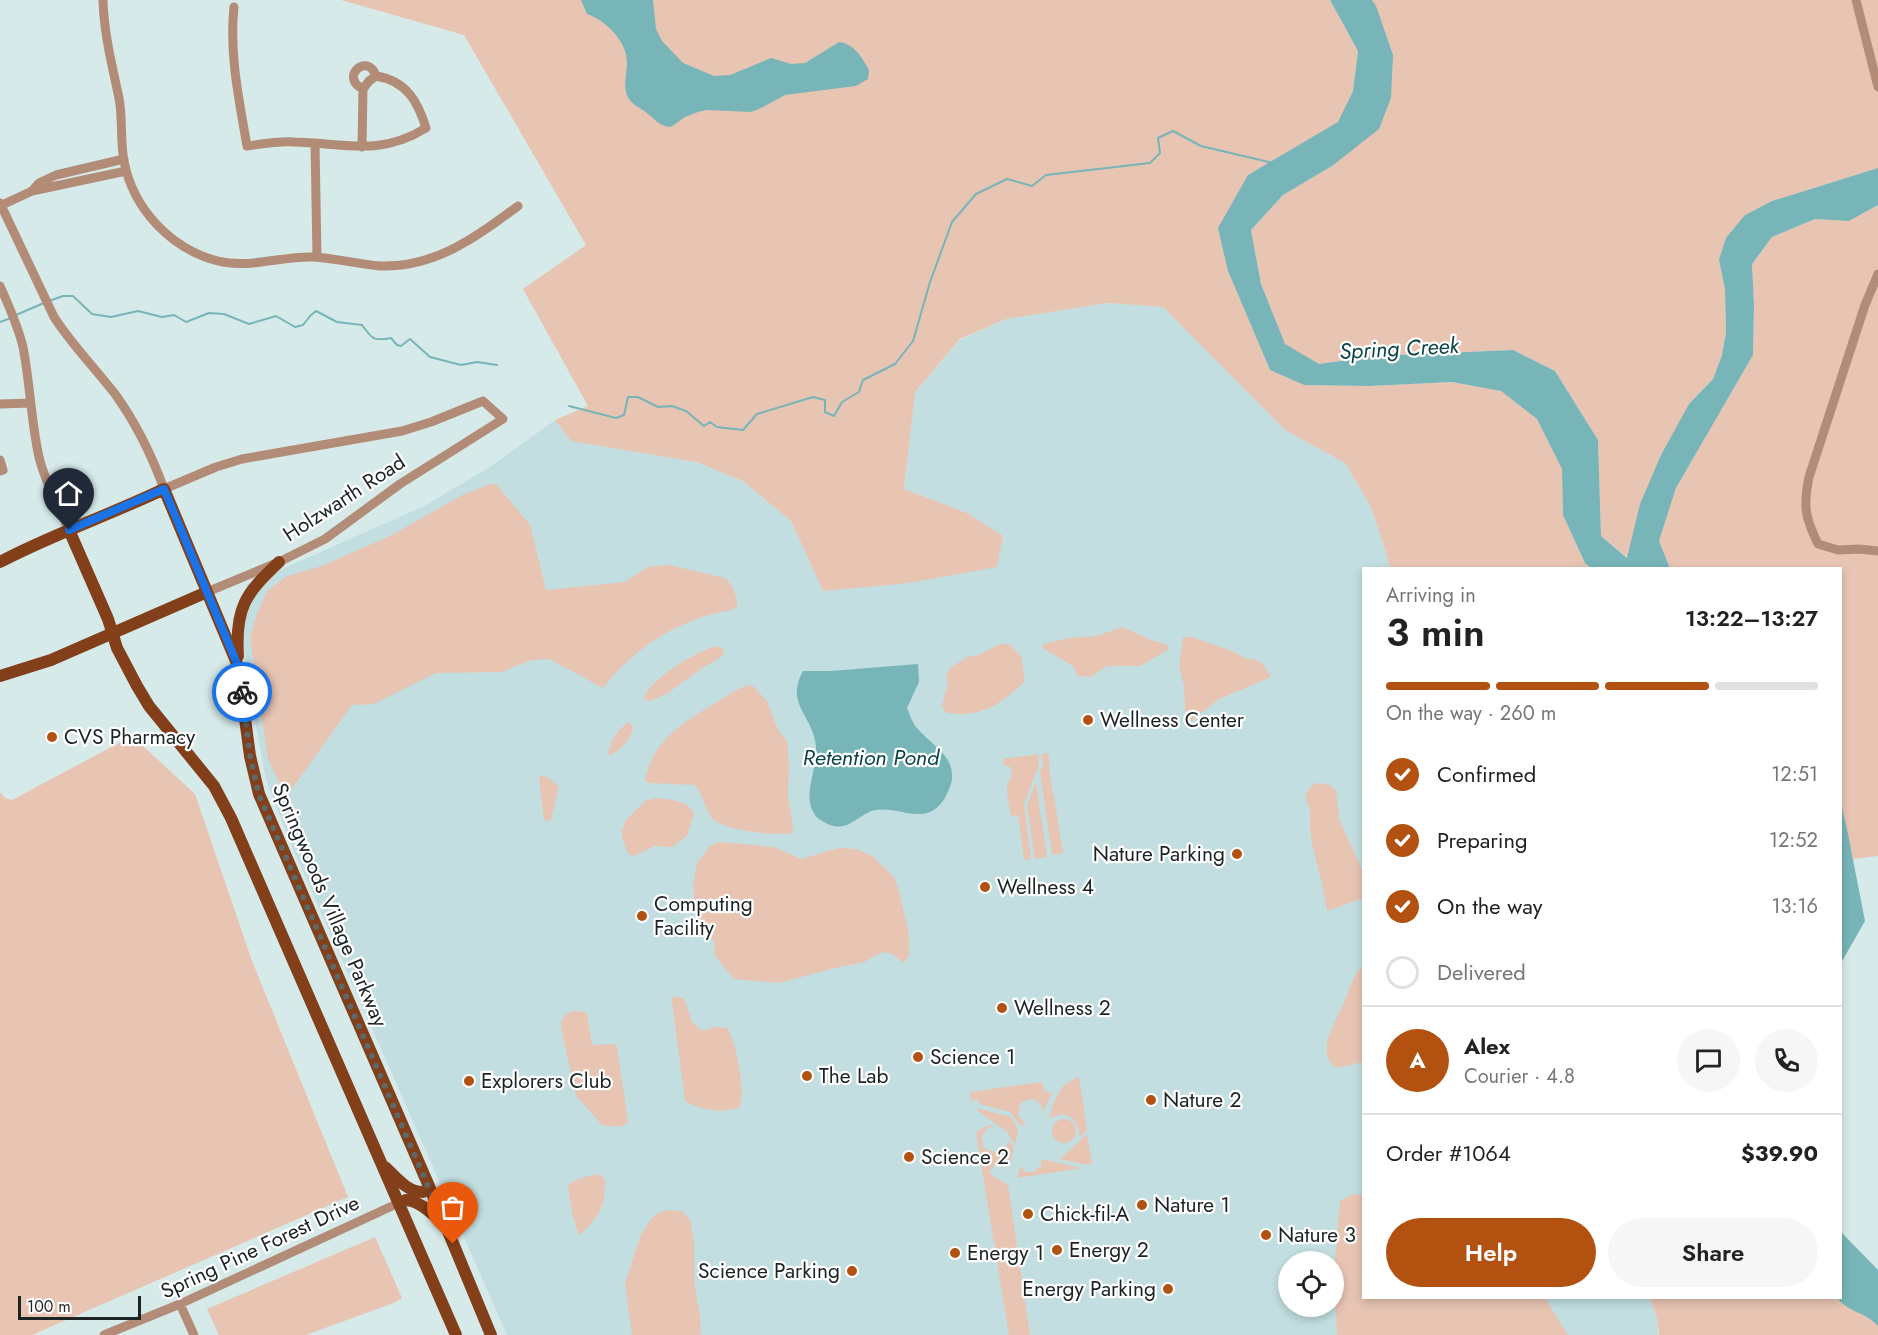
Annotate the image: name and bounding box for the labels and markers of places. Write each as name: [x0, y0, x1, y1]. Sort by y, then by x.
pin: [43, 468, 94, 530]
place label: Wellness Center: [1100, 705, 1245, 735]
marker: Wellness Center: [1081, 713, 1095, 727]
place label: CVS Pharmacy: [64, 722, 196, 752]
marker: CVS Pharmacy: [45, 730, 59, 744]
place label: Nature Parking: [1093, 839, 1225, 869]
marker: Nature Parking: [1230, 847, 1244, 861]
place label: Wellness 4: [997, 872, 1094, 902]
marker: Wellness 4: [978, 880, 992, 894]
place label: Computing Facility: [654, 889, 753, 943]
marker: Computing Facility: [635, 909, 649, 923]
place label: Wellness 2: [1014, 993, 1111, 1023]
marker: Wellness 2: [995, 1001, 1009, 1015]
place label: Science 1: [930, 1042, 1015, 1072]
marker: Science 1: [911, 1050, 925, 1064]
place label: The Lab: [819, 1061, 888, 1091]
place label: Explorers Club: [481, 1066, 612, 1096]
marker: The Lab: [800, 1069, 814, 1083]
marker: Explorers Club: [462, 1074, 476, 1088]
place label: Nature 2: [1163, 1085, 1241, 1115]
marker: Nature 2: [1144, 1093, 1158, 1107]
place label: Science 2: [921, 1142, 1009, 1172]
marker: Science 2: [902, 1150, 916, 1164]
pin: [427, 1182, 478, 1244]
place label: Nature 1: [1154, 1190, 1230, 1220]
marker: Nature 1: [1135, 1198, 1149, 1212]
place label: Chick-fil-A: [1040, 1199, 1129, 1229]
marker: Chick-fil-A: [1021, 1207, 1035, 1221]
place label: Nature 3: [1278, 1220, 1356, 1250]
marker: Nature 3: [1259, 1228, 1273, 1242]
place label: Energy 2: [1069, 1235, 1149, 1265]
place label: Energy 1: [967, 1238, 1044, 1268]
marker: Energy 2: [1050, 1243, 1064, 1257]
marker: Energy 1: [948, 1246, 962, 1260]
place label: Science Parking: [698, 1256, 840, 1286]
marker: Science Parking: [845, 1264, 859, 1278]
place label: Energy Parking: [1022, 1274, 1156, 1304]
marker: Energy Parking: [1161, 1282, 1175, 1296]

